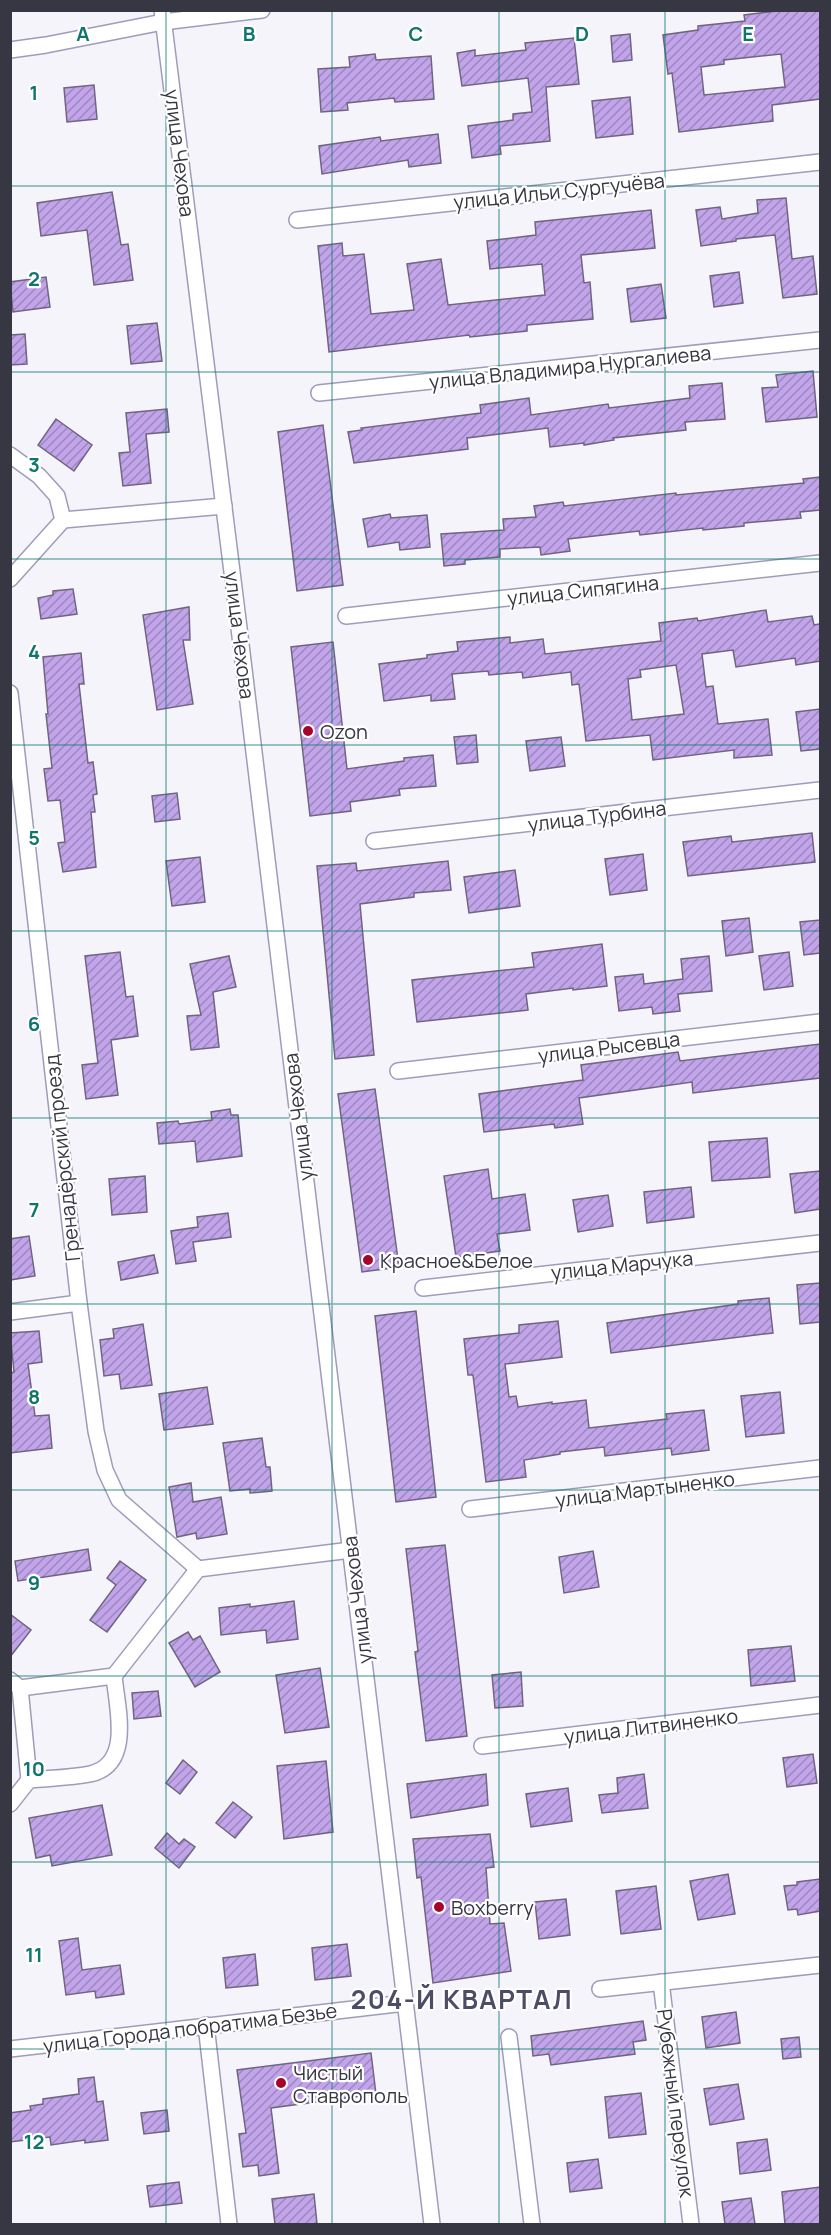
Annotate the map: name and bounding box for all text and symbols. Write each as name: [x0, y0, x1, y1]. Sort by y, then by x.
text: A: [76, 20, 90, 47]
text: B: [243, 20, 256, 47]
text: C: [409, 20, 423, 47]
text: D: [575, 20, 589, 47]
text: E: [742, 20, 754, 47]
text: 1: [30, 79, 38, 106]
street label: улица Чехова: [159, 88, 201, 218]
street label: улица Ильи Сургучёва: [452, 166, 666, 216]
text: 2: [28, 265, 40, 292]
street label: улица Владимира Нургалиева: [428, 339, 712, 395]
text: 3: [28, 451, 40, 478]
street label: улица Сипягина: [506, 569, 660, 611]
street label: улица Чехова: [219, 570, 261, 700]
text: 4: [28, 638, 40, 665]
place label: Ozon: [320, 718, 368, 745]
marker: Ozon: [301, 724, 315, 738]
street label: улица Турбина: [526, 794, 668, 838]
text: 5: [28, 824, 40, 851]
text: 6: [28, 1010, 40, 1037]
street label: улица Рысевца: [536, 1025, 682, 1069]
street label: улица Чехова: [277, 1052, 319, 1182]
street label: Гренадёрский проезд: [38, 1053, 86, 1263]
text: 7: [29, 1196, 39, 1223]
street label: улица Марчука: [550, 1244, 694, 1286]
place label: Красное&Белое: [380, 1247, 533, 1274]
marker: Красное&Белое: [361, 1253, 375, 1267]
text: 8: [28, 1383, 40, 1410]
street label: улица Мартыненко: [554, 1465, 736, 1513]
street label: улица Чехова: [336, 1535, 378, 1665]
text: 9: [28, 1569, 40, 1596]
street label: улица Литвиненко: [563, 1702, 740, 1750]
text: 10: [23, 1755, 45, 1782]
place label: Boxberry: [451, 1894, 534, 1921]
marker: Boxberry: [432, 1900, 446, 1914]
text: 11: [25, 1941, 43, 1968]
district label: 204-Й КВАРТАЛ: [351, 1981, 573, 2017]
street label: улица Города побратима Безье: [41, 1997, 339, 2059]
street label: Рубежный переулок: [651, 2007, 701, 2200]
place label: Чистый Ставрополь: [293, 2059, 408, 2109]
marker: Чистый Ставрополь: [274, 2076, 288, 2090]
text: 12: [24, 2128, 44, 2155]

